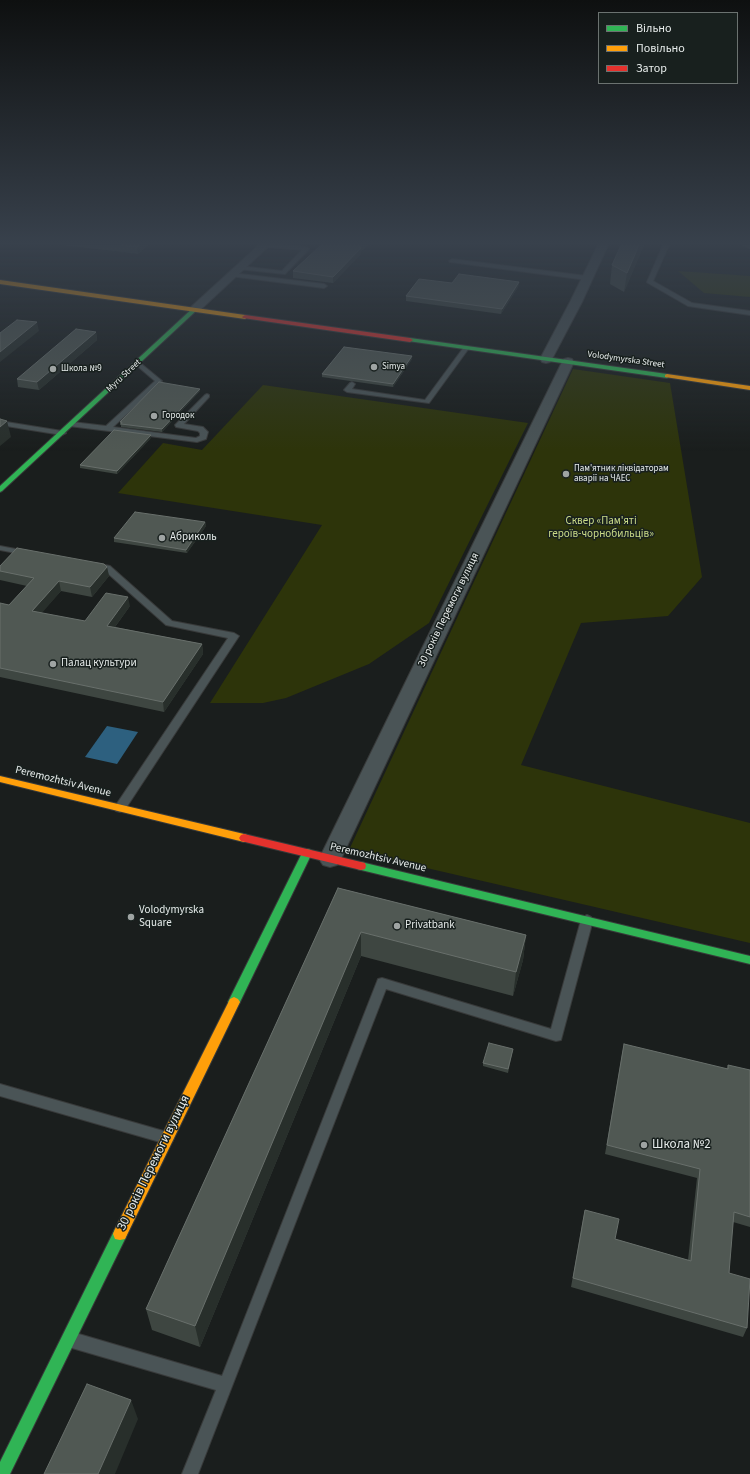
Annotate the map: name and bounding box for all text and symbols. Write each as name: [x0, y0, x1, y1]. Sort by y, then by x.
legend: [598, 12, 738, 84]
text: Вільно: [636, 20, 672, 37]
text: Повільно: [636, 40, 685, 57]
text: Затор: [636, 60, 667, 77]
street label: Volodymyrska Street: [587, 349, 665, 371]
street label: Myru Street: [105, 357, 143, 395]
marker: Simya: [369, 362, 379, 372]
place label: Simya: [382, 362, 405, 372]
marker: Школа №9: [48, 364, 58, 374]
place label: Школа №9: [61, 364, 102, 374]
marker: Городок: [149, 411, 159, 421]
place label: Городок: [162, 411, 194, 421]
place label: Пам'ятник ліквідаторам аварії на ЧАЕС: [574, 464, 669, 485]
marker: Пам'ятник ліквідаторам аварії на ЧАЕС: [561, 469, 571, 479]
park label: Сквер «Пам'яті героїв-чорнобильців»: [548, 515, 654, 541]
place label: Абриколь: [170, 531, 217, 545]
marker: Абриколь: [157, 533, 167, 543]
street label: 30 років Перемоги вулиця: [416, 551, 482, 669]
place label: Палац культури: [61, 657, 137, 671]
marker: Палац культури: [48, 659, 58, 669]
street label: Peremozhtsiv Avenue: [14, 764, 112, 800]
street label: Peremozhtsiv Avenue: [329, 840, 427, 876]
place label: Volodymyrska Square: [139, 904, 204, 930]
marker: Volodymyrska Square: [126, 912, 136, 922]
place label: Privatbank: [405, 919, 455, 933]
marker: Privatbank: [392, 921, 402, 931]
street label: 30 років Перемоги вулиця: [114, 1093, 194, 1233]
place label: Школа №2: [652, 1137, 711, 1153]
marker: Школа №2: [639, 1140, 649, 1150]

